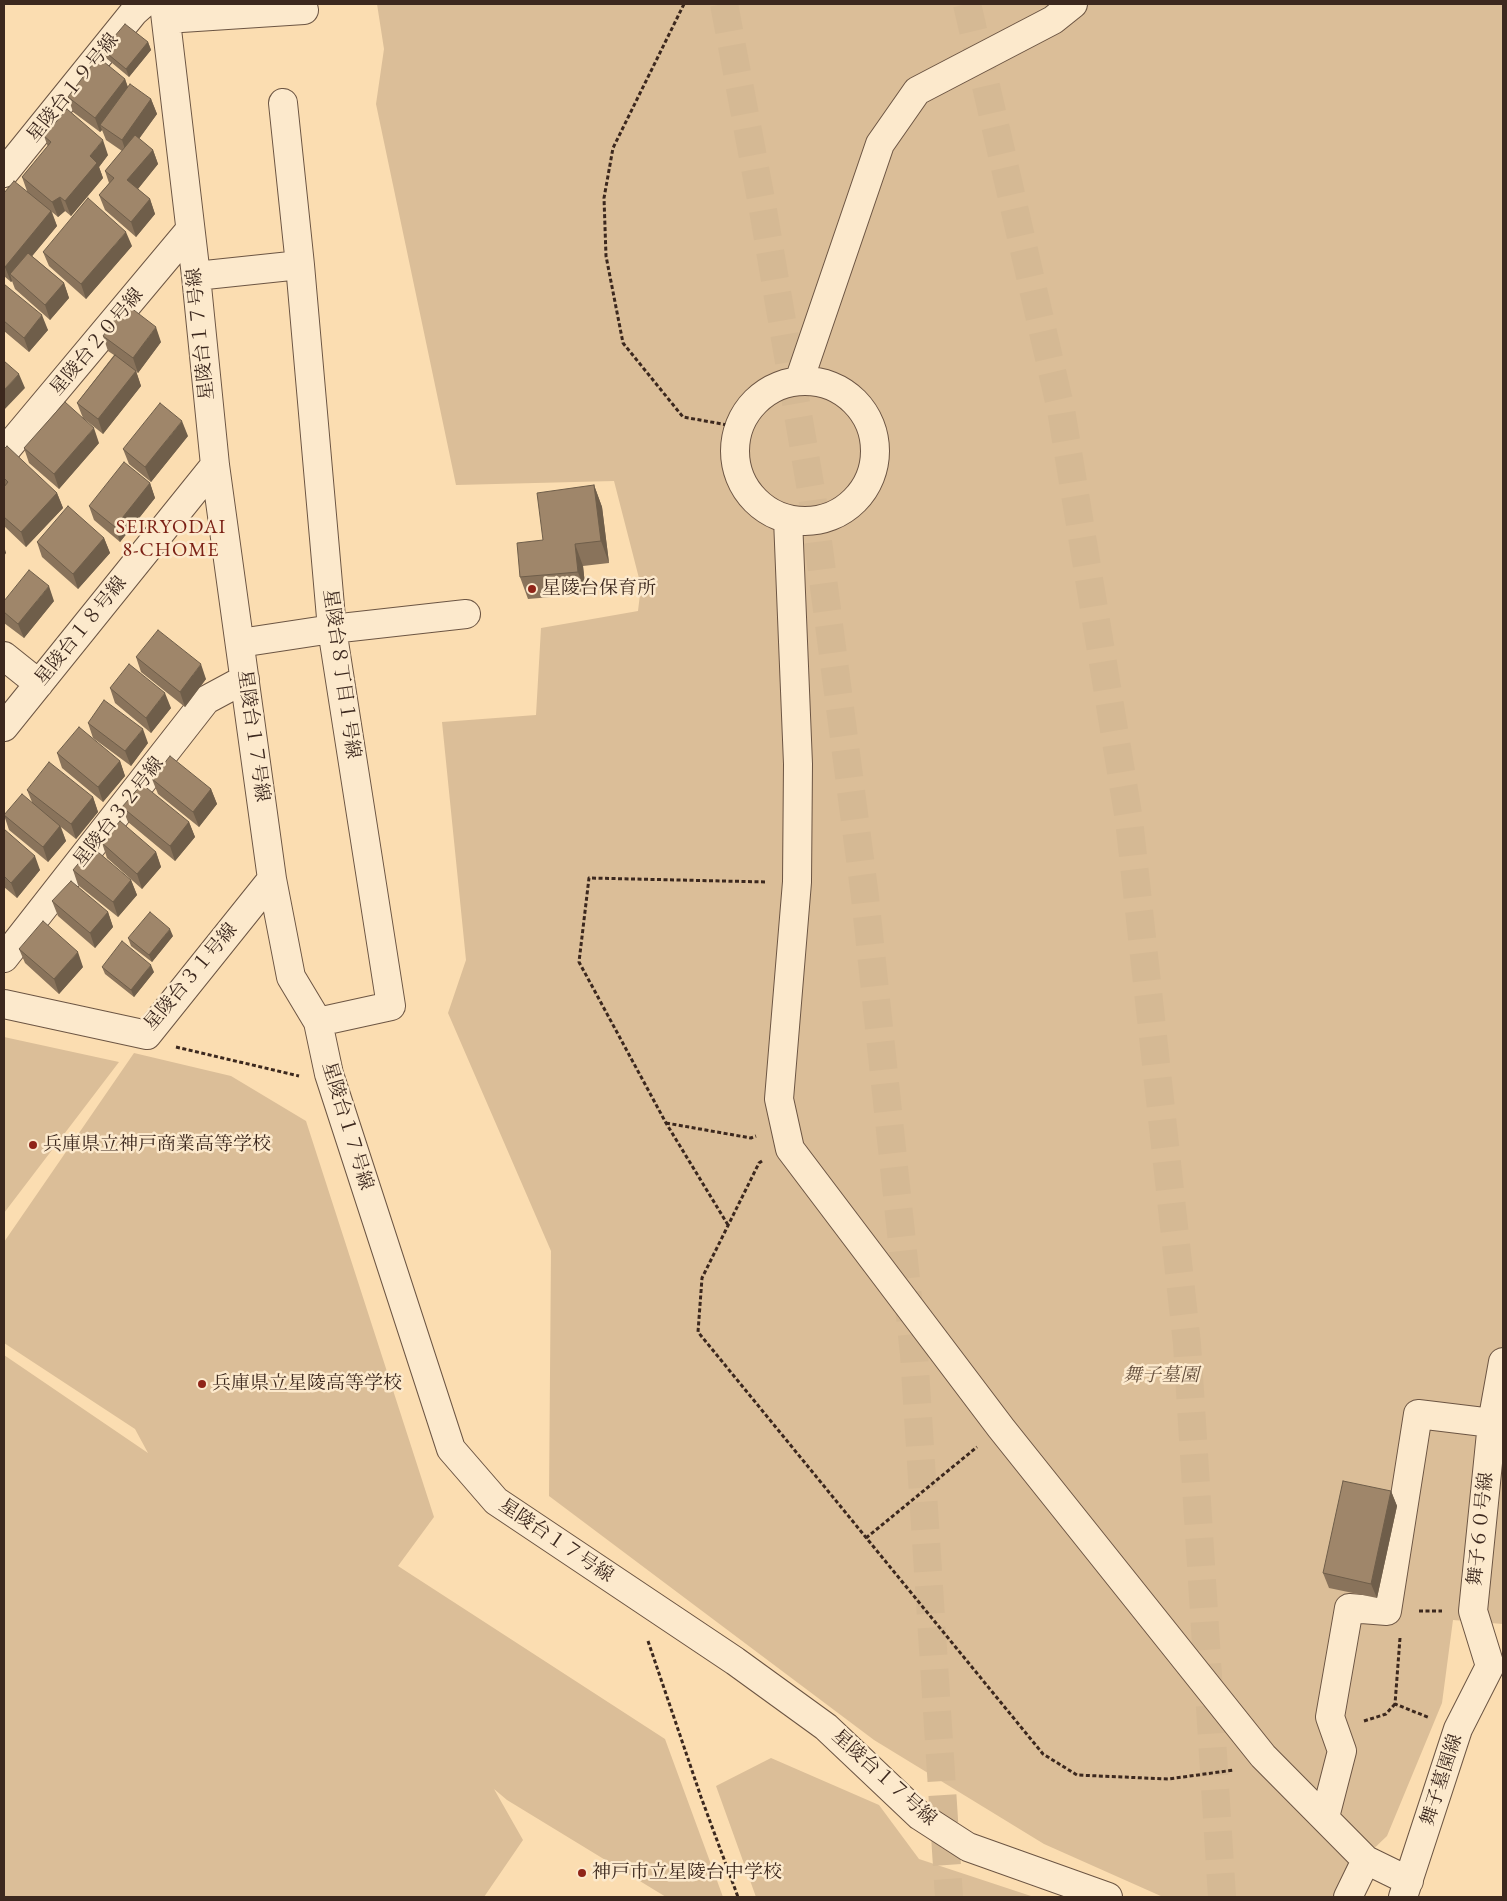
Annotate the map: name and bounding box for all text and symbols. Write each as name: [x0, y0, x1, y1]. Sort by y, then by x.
street label: 星陵台１９号線: [22, 29, 124, 147]
street label: 星陵台１７号線: [183, 267, 219, 401]
street label: 星陵台２０号線: [46, 284, 148, 400]
district label: SEIRYODAI 8-CHOME: [115, 516, 227, 563]
street label: 星陵台１８号線: [30, 572, 132, 690]
place label: 星陵台保育所: [542, 578, 656, 600]
marker: 星陵台保育所: [526, 583, 538, 595]
street label: 星陵台８丁目１号線: [318, 588, 364, 760]
street label: 星陵台１７号線: [232, 669, 274, 803]
street label: 星陵台３２号線: [69, 753, 169, 871]
street label: 星陵台３１号線: [140, 919, 242, 1035]
street label: 星陵台１７号線: [317, 1059, 377, 1193]
place label: 兵庫県立神戸商業高等学校: [43, 1134, 271, 1156]
marker: 兵庫県立神戸商業高等学校: [27, 1139, 39, 1151]
park label: 舞子墓園: [1123, 1365, 1199, 1387]
place label: 兵庫県立星陵高等学校: [212, 1373, 402, 1395]
marker: 兵庫県立星陵高等学校: [196, 1378, 208, 1390]
street label: 舞子６０号線: [1464, 1471, 1498, 1587]
street label: 星陵台１７号線: [494, 1494, 618, 1588]
street label: 星陵台１７号線: [827, 1725, 941, 1831]
street label: 舞子墓園線: [1416, 1731, 1468, 1829]
place label: 神戸市立星陵台中学校: [592, 1862, 782, 1884]
marker: 神戸市立星陵台中学校: [576, 1867, 588, 1879]

